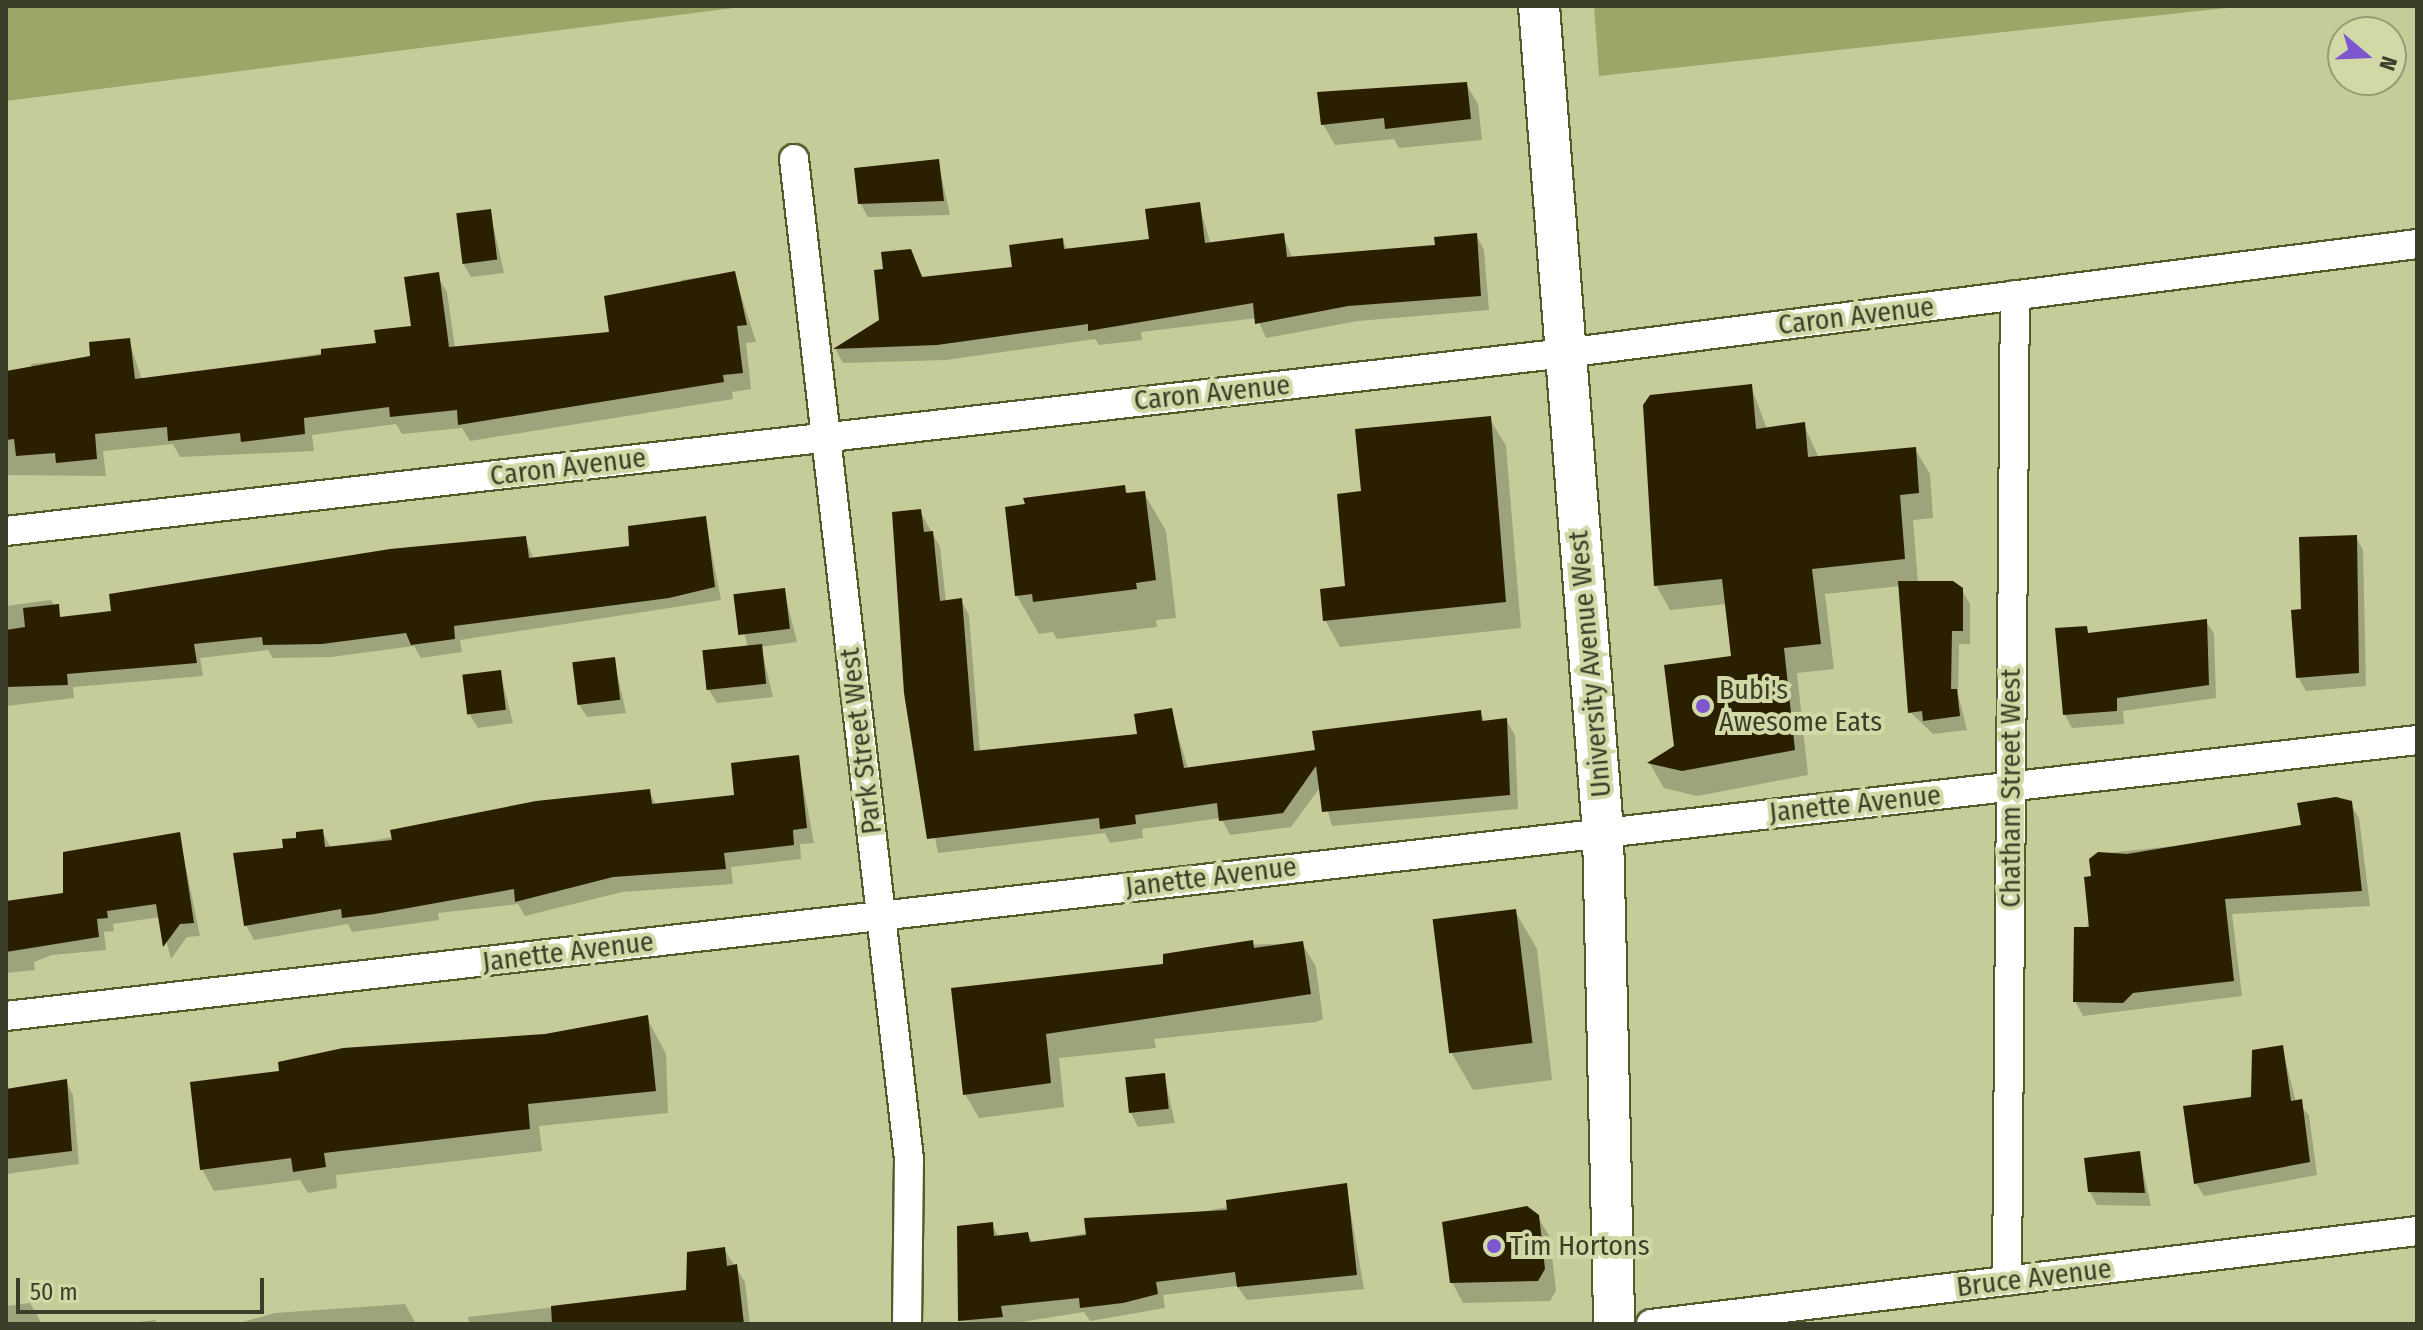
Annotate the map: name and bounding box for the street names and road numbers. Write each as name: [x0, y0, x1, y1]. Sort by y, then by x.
street label: Caron Avenue: [1776, 290, 1936, 342]
street label: Caron Avenue: [1132, 368, 1292, 418]
street label: Caron Avenue: [488, 441, 648, 493]
street label: University Avenue West: [1562, 529, 1618, 799]
street label: Park Street West: [833, 646, 889, 836]
street label: Chatham Street West: [1994, 668, 2028, 908]
street label: Janette Avenue: [1768, 778, 1942, 830]
street label: Janette Avenue: [1123, 850, 1299, 904]
street label: Janette Avenue: [480, 925, 656, 979]
street label: Bruce Avenue: [1955, 1252, 2113, 1304]

